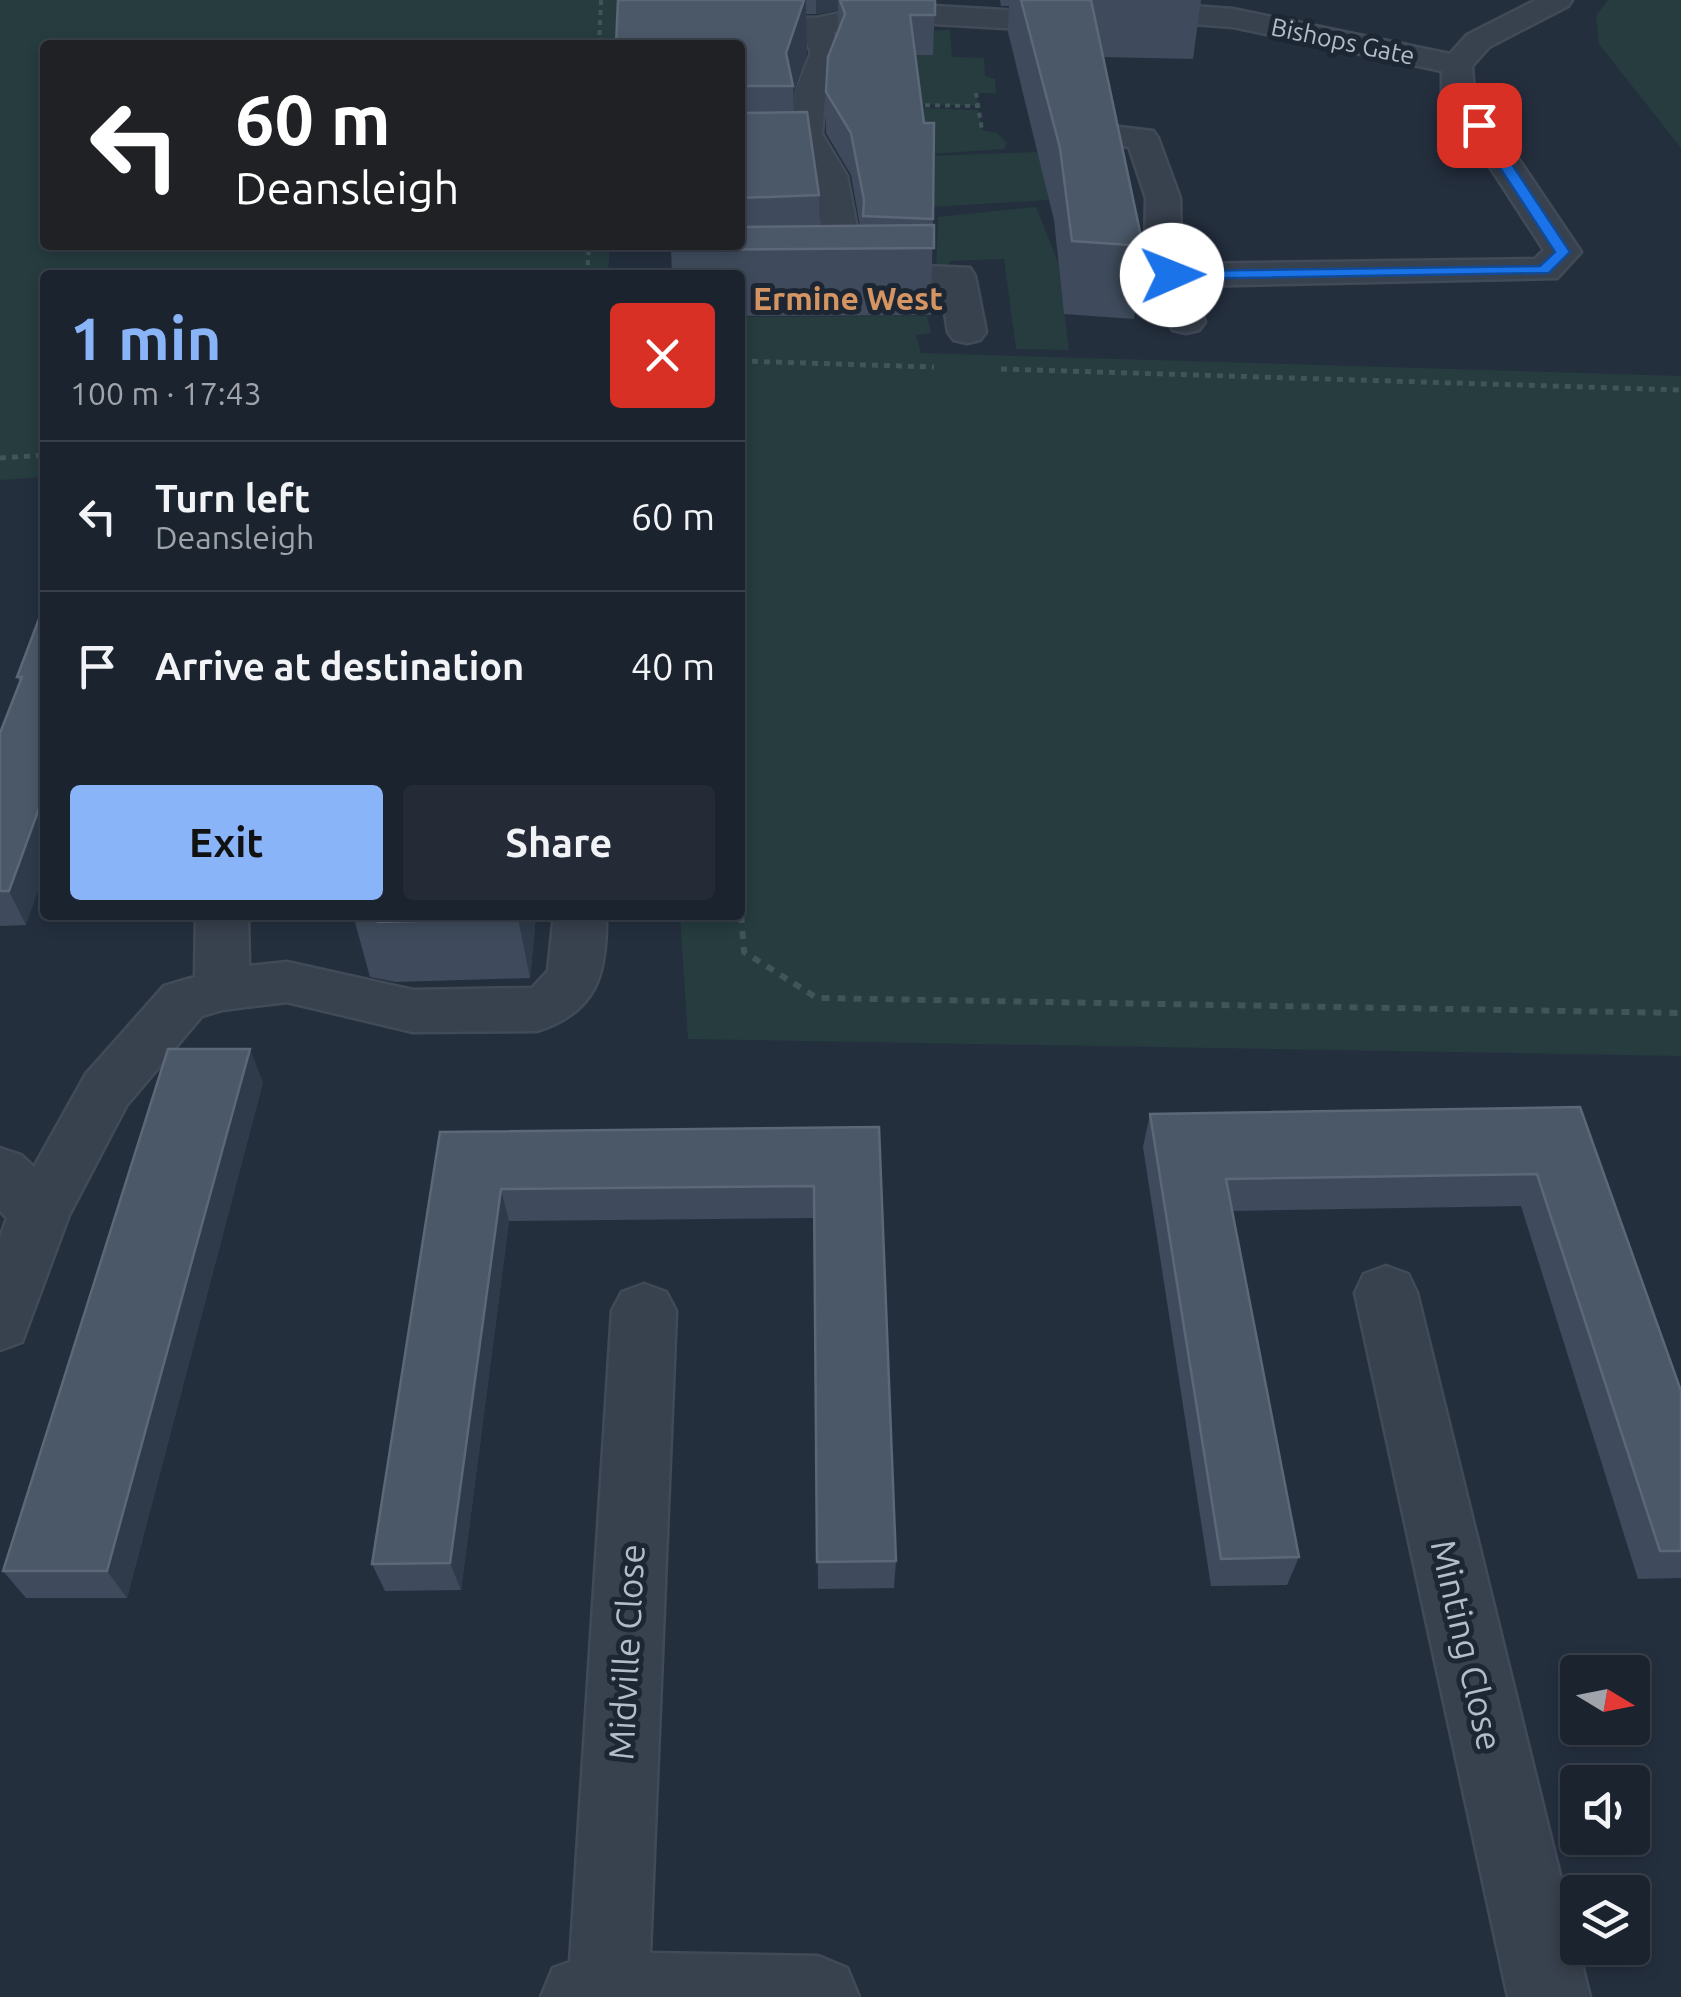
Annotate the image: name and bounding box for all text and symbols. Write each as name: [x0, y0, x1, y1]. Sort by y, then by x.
street label: Bishops Gate: [1269, 12, 1417, 70]
icon: left: [70, 80, 200, 210]
text: 60 m: [235, 80, 391, 158]
pin: [1437, 83, 1522, 168]
icon: arrive: [1452, 98, 1507, 153]
text: Deansleigh: [235, 162, 459, 213]
position arrow: [1120, 223, 1224, 327]
district label: Ermine West: [753, 280, 943, 316]
button: close: [610, 303, 715, 408]
text: 1 min: [70, 304, 222, 371]
text: 100 m · 17:43: [70, 375, 262, 411]
text: Turn left: [155, 477, 310, 519]
icon: left: [70, 489, 125, 544]
text: 60 m: [631, 495, 715, 537]
text: Deansleigh: [155, 519, 314, 555]
icon: arrive: [70, 639, 125, 694]
text: Arrive at destination: [155, 645, 524, 687]
text: 40 m: [631, 645, 715, 687]
button: Exit: [70, 785, 383, 900]
button: Share: [403, 785, 715, 900]
street label: Minting Close: [1423, 1536, 1511, 1754]
street label: Midville Close: [600, 1543, 652, 1761]
north arrow: [1560, 1655, 1650, 1745]
map controls: [1560, 1655, 1650, 1965]
button: sound: [1560, 1765, 1650, 1855]
button: layers: [1560, 1875, 1650, 1965]

